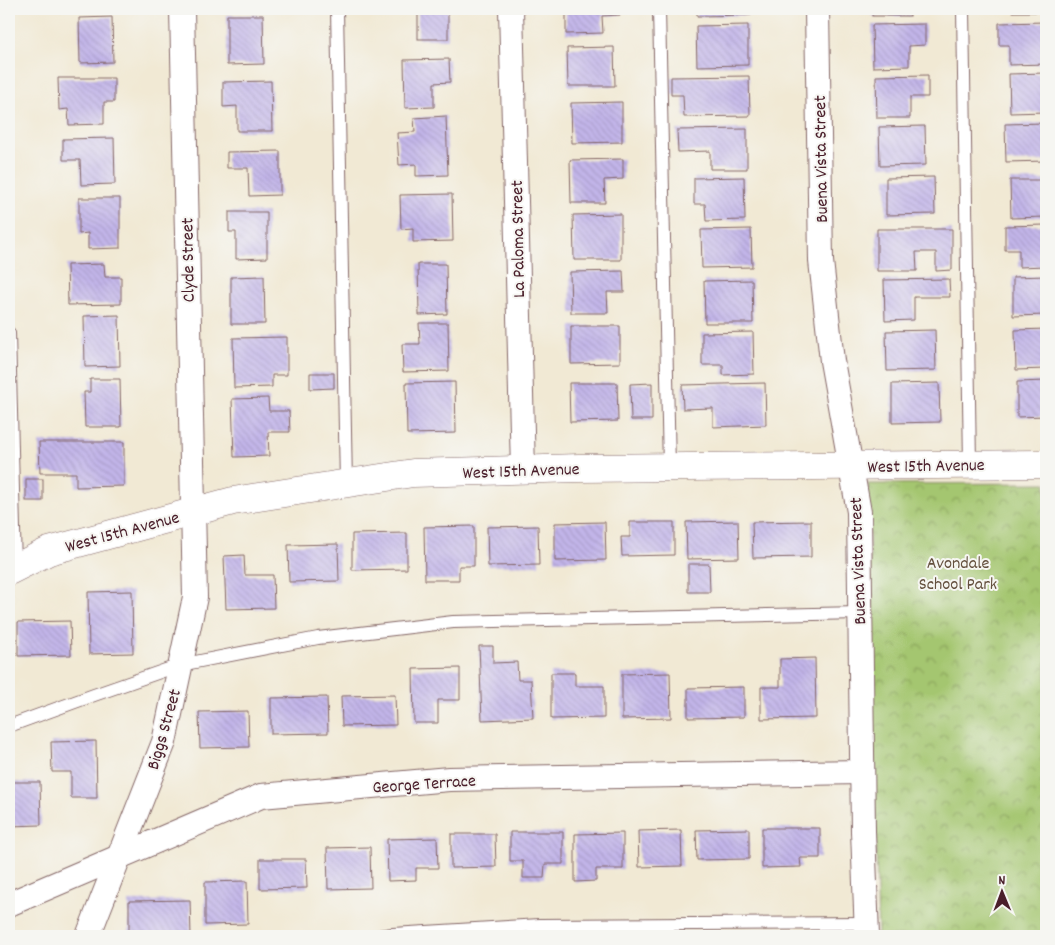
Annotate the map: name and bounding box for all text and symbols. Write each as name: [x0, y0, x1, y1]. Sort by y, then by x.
street label: Buena Vista Street: [809, 95, 836, 223]
street label: La Paloma Street: [506, 180, 533, 298]
street label: Clyde Street: [176, 217, 203, 303]
street label: West 15th Avenue: [867, 454, 985, 481]
street label: West 15th Avenue: [462, 458, 580, 487]
street label: Buena Vista Street: [845, 496, 874, 625]
street label: West 15th Avenue: [63, 506, 183, 561]
park label: Avondale School Park: [919, 552, 997, 598]
street label: Biggs Street: [142, 686, 189, 773]
street label: George Terrace: [372, 769, 477, 802]
north arrow: [978, 868, 1028, 918]
text: N: [998, 871, 1006, 891]

